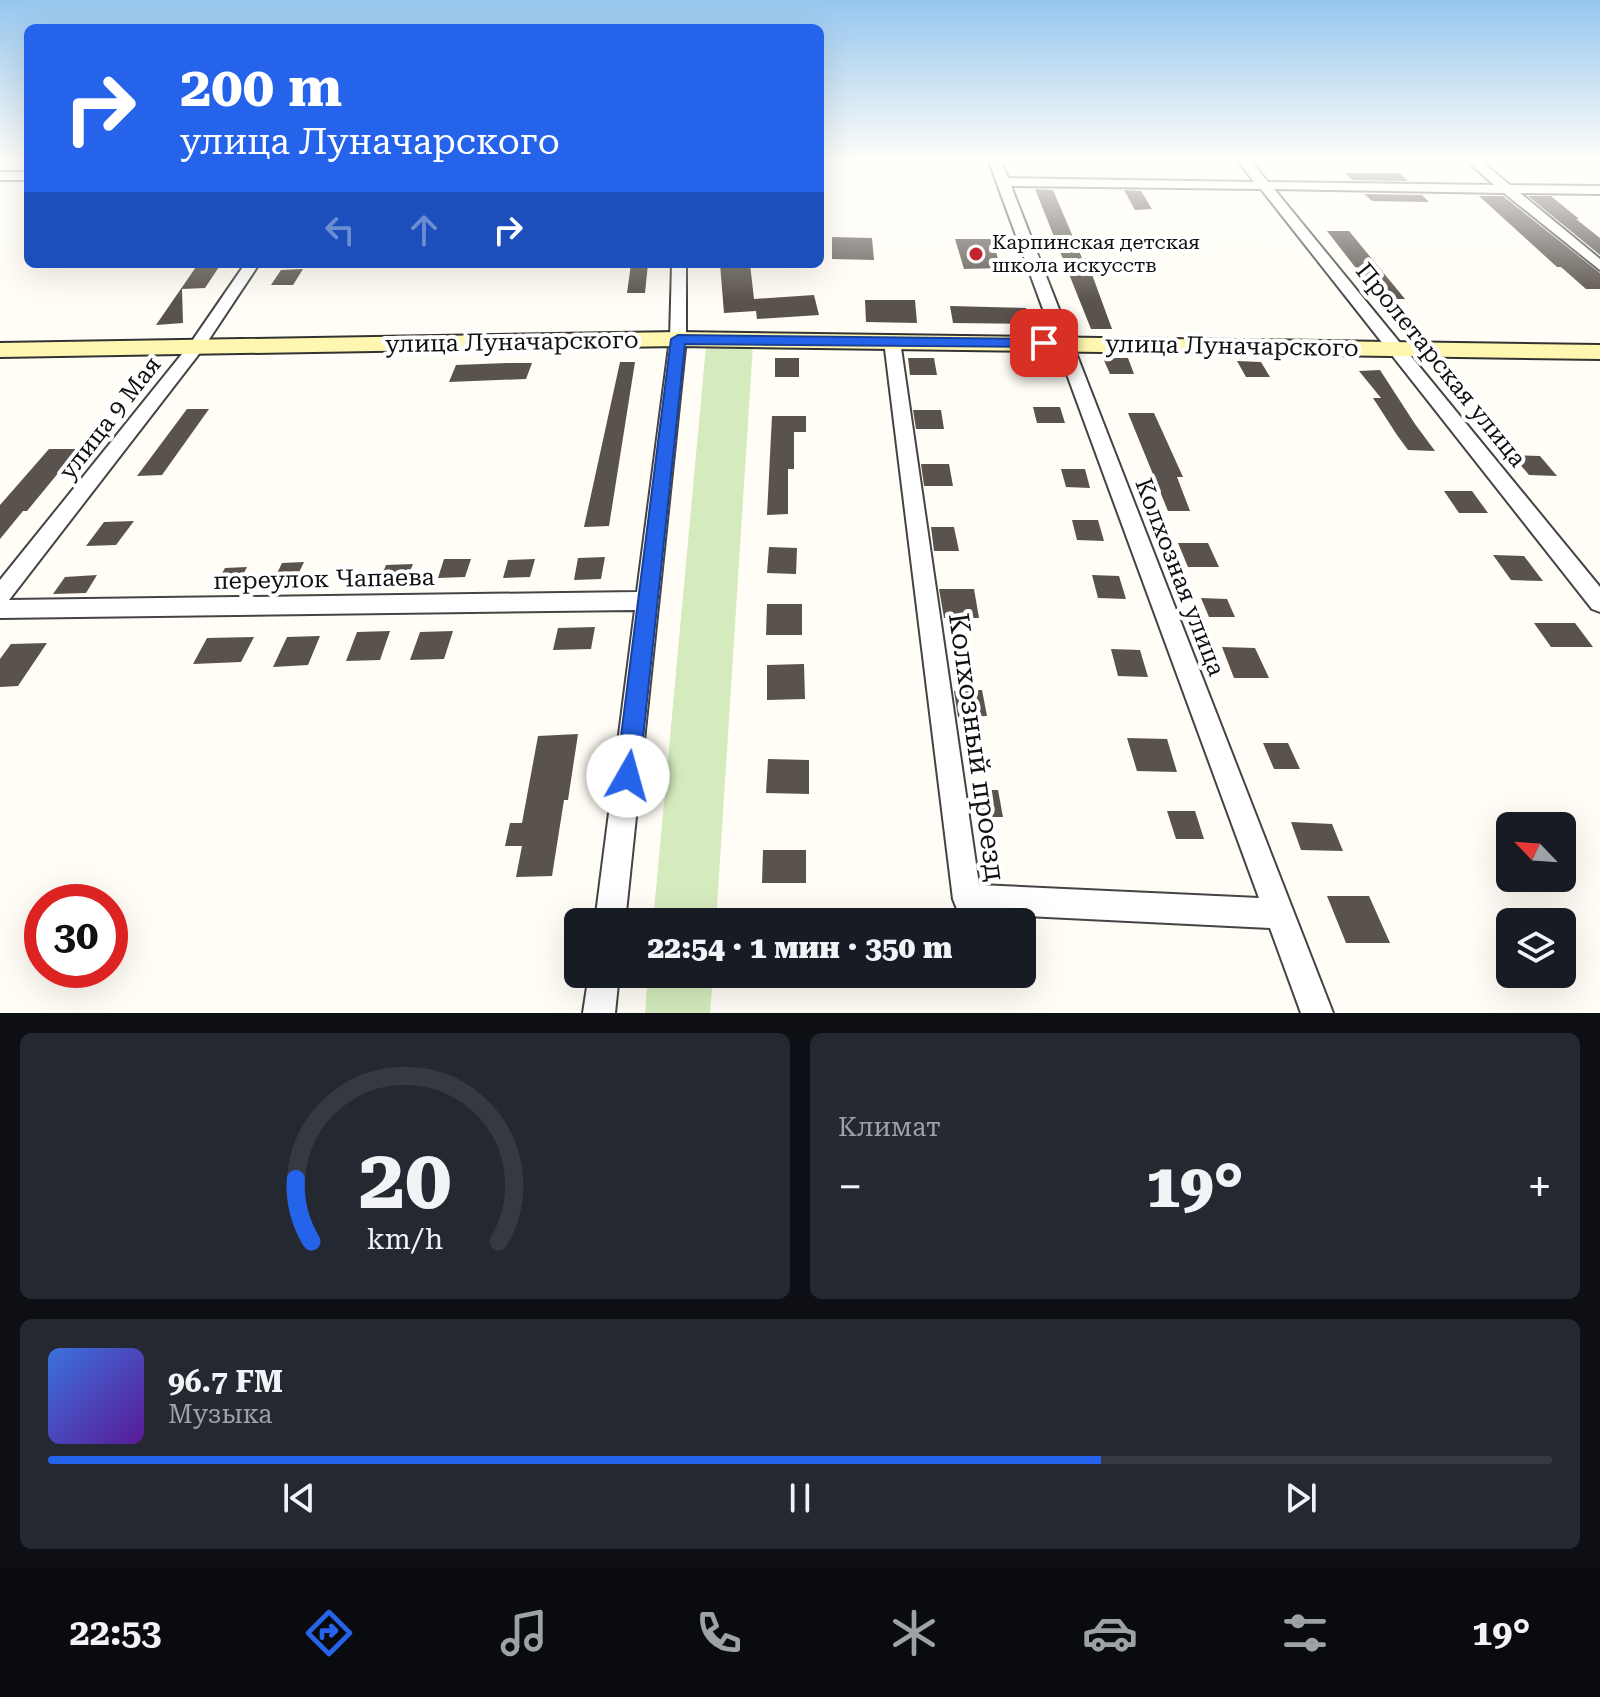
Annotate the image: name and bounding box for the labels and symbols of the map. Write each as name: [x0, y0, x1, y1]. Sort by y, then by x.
place label: Карпинская детская школа искусств: [992, 230, 1200, 277]
marker: Карпинская детская школа искусств: [967, 245, 985, 263]
street label: Пролетарская улица: [1350, 257, 1532, 473]
pin: [1010, 309, 1078, 377]
street label: улица Луначарского: [385, 326, 639, 358]
street label: улица Луначарского: [1105, 330, 1359, 362]
street label: улица 9 Мая: [53, 351, 167, 485]
street label: Колхозная улица: [1129, 474, 1231, 680]
street label: переулок Чапаева: [213, 563, 435, 595]
street label: Колхозный проезд: [942, 611, 1012, 883]
position arrow: [586, 734, 670, 818]
north arrow: [1496, 812, 1576, 892]
speed limit sign: 30: [24, 884, 128, 988]

